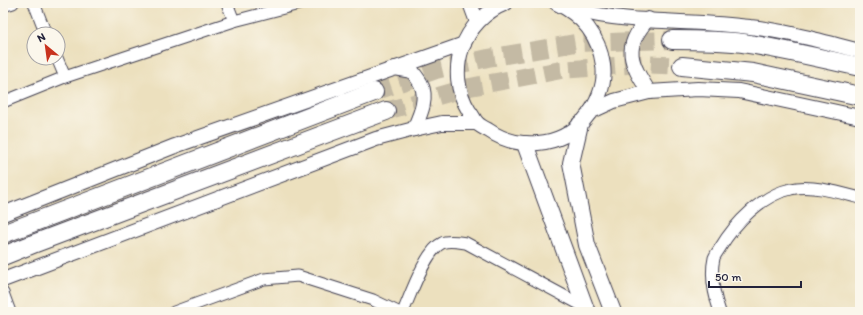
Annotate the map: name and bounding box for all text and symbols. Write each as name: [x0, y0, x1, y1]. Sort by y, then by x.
north arrow: [26, 26, 66, 66]
text: N: [35, 30, 48, 45]
scale bar: [709, 263, 801, 289]
text: 50 m: [715, 270, 741, 284]

